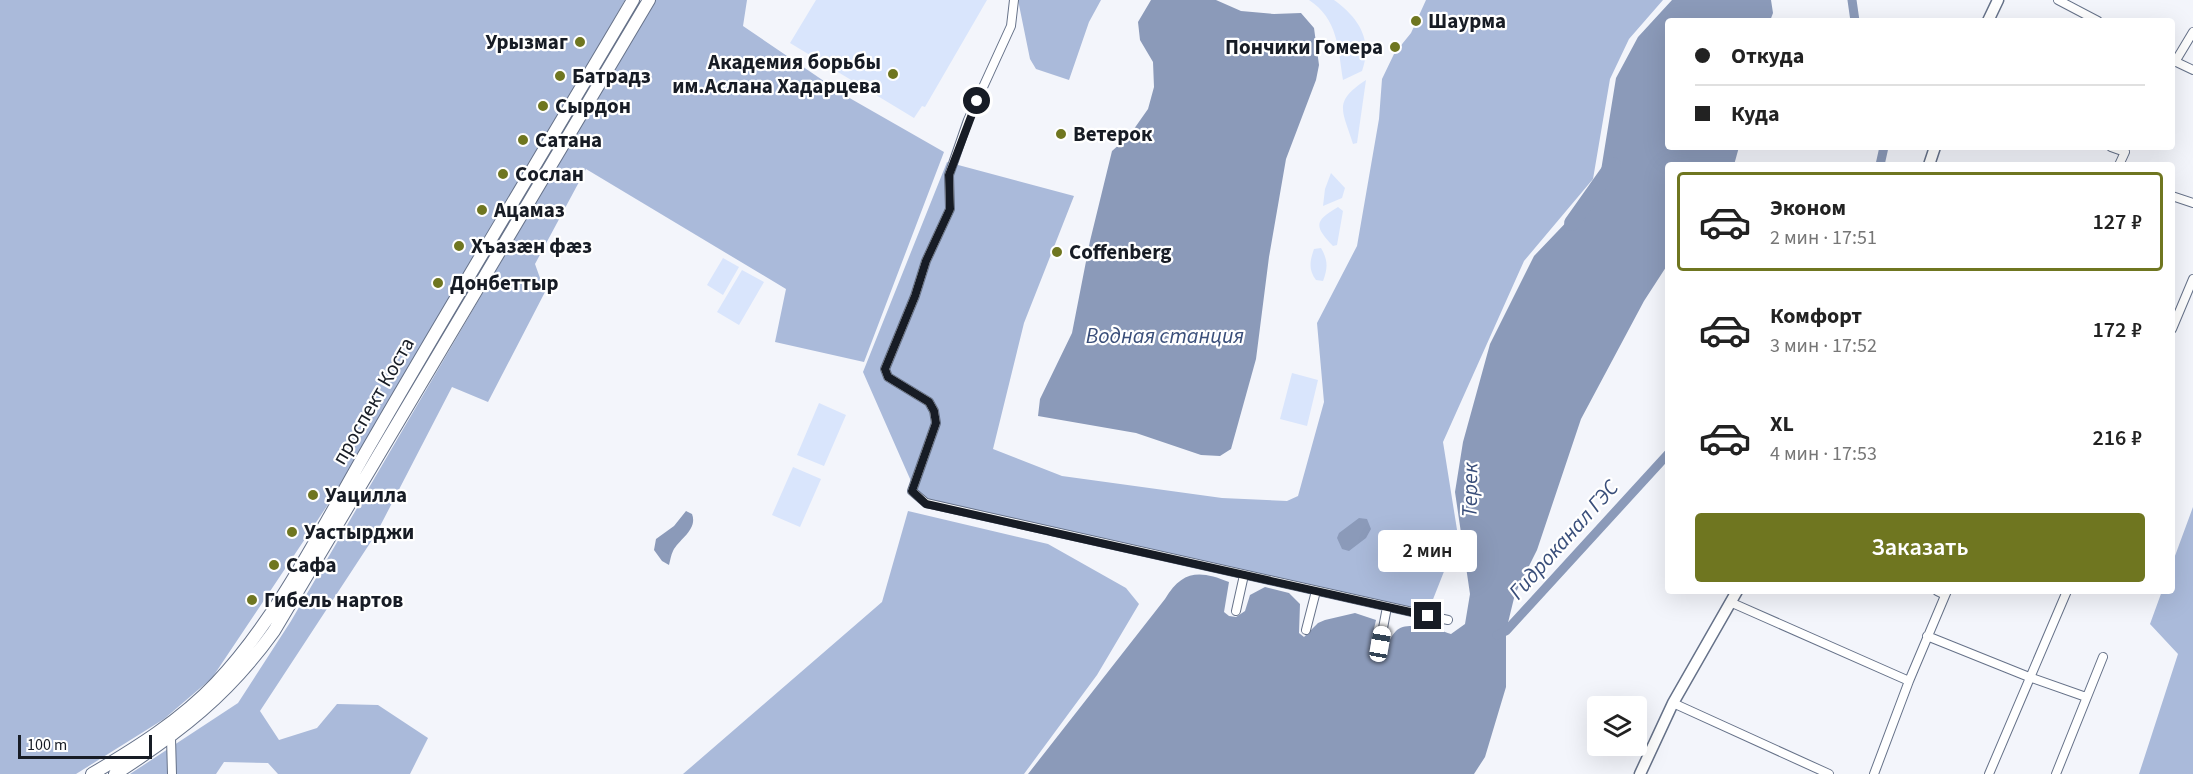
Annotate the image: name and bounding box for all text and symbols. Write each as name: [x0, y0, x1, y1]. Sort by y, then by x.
place label: Шаурма: [1428, 6, 1506, 36]
marker: Шаурма: [1409, 14, 1423, 28]
place label: Урызмаг: [485, 27, 568, 57]
place label: Пончики Гомера: [1225, 32, 1383, 62]
marker: Урызмаг: [573, 35, 587, 49]
marker: Пончики Гомера: [1388, 40, 1402, 54]
text: Откуда: [1731, 40, 1804, 72]
place label: Академия борьбы им.Аслана Хадарцева: [672, 47, 881, 101]
place label: Батрадз: [572, 61, 651, 91]
marker: Академия борьбы им.Аслана Хадарцева: [886, 67, 900, 81]
marker: Батрадз: [553, 69, 567, 83]
route start: [963, 87, 990, 114]
place label: Сырдон: [555, 91, 631, 121]
text: Куда: [1731, 98, 1780, 130]
marker: Сырдон: [536, 99, 550, 113]
place label: Ветерок: [1073, 119, 1153, 149]
place label: Сатана: [535, 125, 602, 155]
marker: Ветерок: [1054, 127, 1068, 141]
marker: Сатана: [516, 133, 530, 147]
place label: Сослан: [515, 159, 584, 189]
marker: Сослан: [496, 167, 510, 181]
text: Эконом: [1770, 192, 1846, 224]
place label: Ацамаз: [493, 195, 565, 225]
icon: car: [1698, 195, 1752, 249]
marker: Ацамаз: [475, 203, 489, 217]
text: 127 ₽: [2092, 206, 2142, 238]
text: 2 мин · 17:51: [1770, 224, 1877, 252]
place label: Хъазæн фæз: [471, 231, 592, 261]
place label: Coffenberg: [1069, 237, 1172, 267]
marker: Хъазæн фæз: [452, 239, 466, 253]
marker: Coffenberg: [1050, 245, 1064, 259]
place label: Донбеттыр: [450, 268, 559, 298]
marker: Донбеттыр: [431, 276, 445, 290]
text: Комфорт: [1770, 300, 1862, 332]
icon: car: [1698, 303, 1752, 357]
text: 172 ₽: [2092, 314, 2142, 346]
water label: Водная станция: [1086, 320, 1244, 352]
street label: проспект Коста: [324, 332, 422, 470]
text: 3 мин · 17:52: [1770, 332, 1877, 360]
text: XL: [1770, 408, 1794, 440]
icon: car: [1698, 411, 1752, 465]
text: 216 ₽: [2092, 422, 2142, 454]
text: 4 мин · 17:53: [1770, 440, 1877, 468]
water label: Терек: [1454, 462, 1486, 518]
water label: Гидроканал ГЭС: [1501, 472, 1627, 607]
place label: Уацилла: [325, 480, 407, 510]
marker: Уацилла: [306, 488, 320, 502]
button: Заказать: [1695, 513, 2145, 582]
place label: Уастырджи: [304, 517, 414, 547]
marker: Уастырджи: [285, 525, 299, 539]
callout: 2 мин: [1378, 529, 1478, 571]
text: 2 мин: [1402, 537, 1453, 565]
place label: Сафа: [286, 550, 336, 580]
marker: Сафа: [267, 558, 281, 572]
place label: Гибель нартов: [264, 585, 403, 615]
marker: Гибель нартов: [245, 593, 259, 607]
route end: [1414, 602, 1441, 629]
car: [1368, 625, 1392, 663]
map controls: [1587, 696, 1647, 756]
button: layers: [1587, 696, 1647, 756]
scale bar: [18, 732, 152, 760]
text: 100 m: [27, 734, 67, 756]

